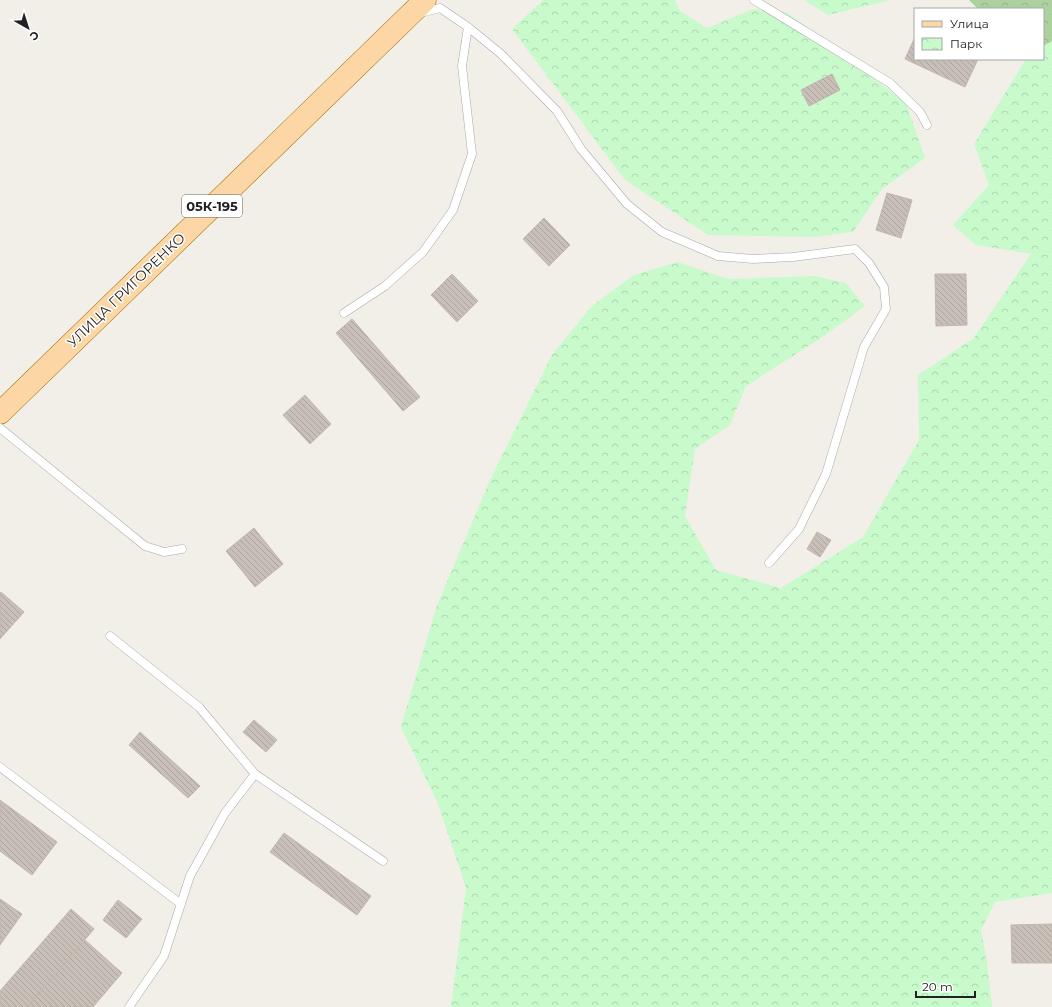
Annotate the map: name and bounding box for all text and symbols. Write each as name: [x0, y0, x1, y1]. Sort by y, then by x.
north arrow: [8, 8, 48, 48]
legend: [914, 8, 1044, 60]
text: Улица: [950, 16, 989, 31]
text: С: [27, 28, 42, 44]
text: Парк: [950, 36, 982, 51]
road number: 05К-195: [182, 195, 242, 217]
street label: УЛИЦА ГРИГОРЕНКО: [63, 229, 189, 351]
scale bar: [916, 973, 975, 999]
text: 20 m: [922, 979, 953, 994]

